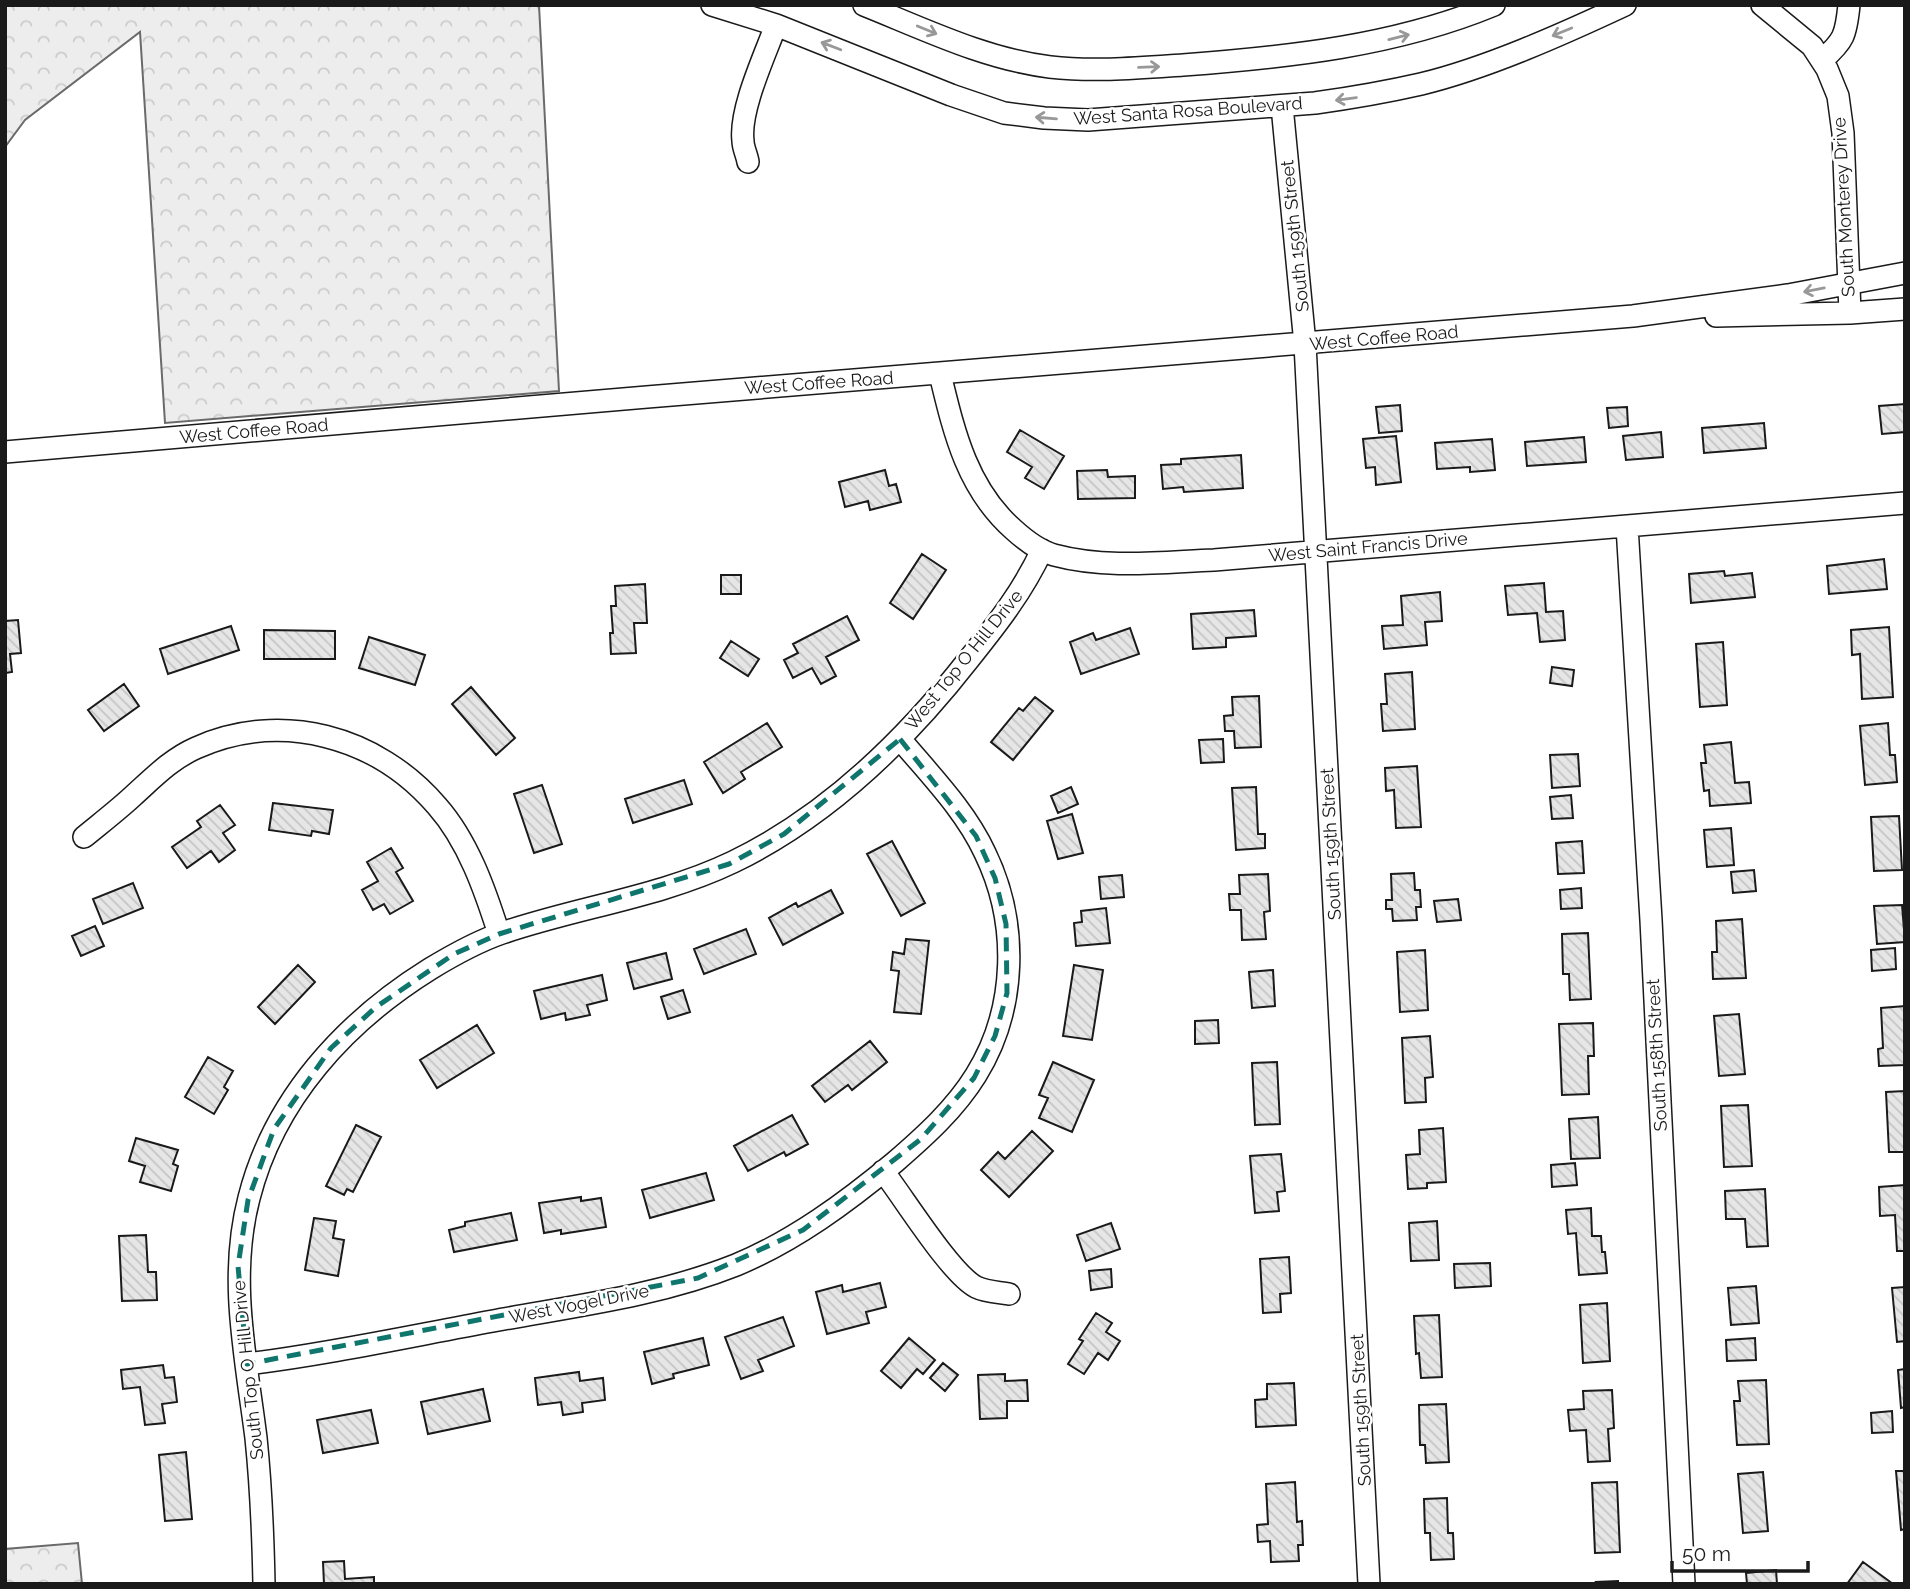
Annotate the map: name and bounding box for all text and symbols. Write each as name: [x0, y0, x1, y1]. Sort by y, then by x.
one-way arrow: [916, 25, 938, 38]
one-way arrow: [1552, 26, 1574, 39]
one-way arrow: [1387, 30, 1410, 43]
one-way arrow: [821, 39, 842, 52]
one-way arrow: [1137, 60, 1160, 73]
street label: West Santa Rosa Boulevard: [1073, 92, 1303, 129]
one-way arrow: [1335, 92, 1358, 105]
one-way arrow: [1035, 111, 1058, 124]
street label: South Monterey Drive: [1828, 116, 1859, 297]
street label: South 159th Street: [1276, 159, 1313, 313]
one-way arrow: [1803, 283, 1826, 297]
street label: West Coffee Road: [1309, 321, 1459, 354]
street label: West Coffee Road: [744, 367, 894, 398]
street label: West Coffee Road: [179, 414, 329, 447]
street label: West Saint Francis Drive: [1268, 527, 1469, 566]
street label: West Top O Hill Drive: [901, 585, 1027, 734]
street label: South 159th Street: [1316, 767, 1345, 921]
street label: South 158th Street: [1642, 978, 1671, 1132]
street label: South Top O Hill Drive: [228, 1279, 267, 1461]
street label: West Vogel Drive: [507, 1280, 651, 1327]
street label: South 159th Street: [1346, 1333, 1375, 1487]
scale bar: [1672, 1530, 1808, 1574]
text: 50 m: [1682, 1541, 1731, 1566]

